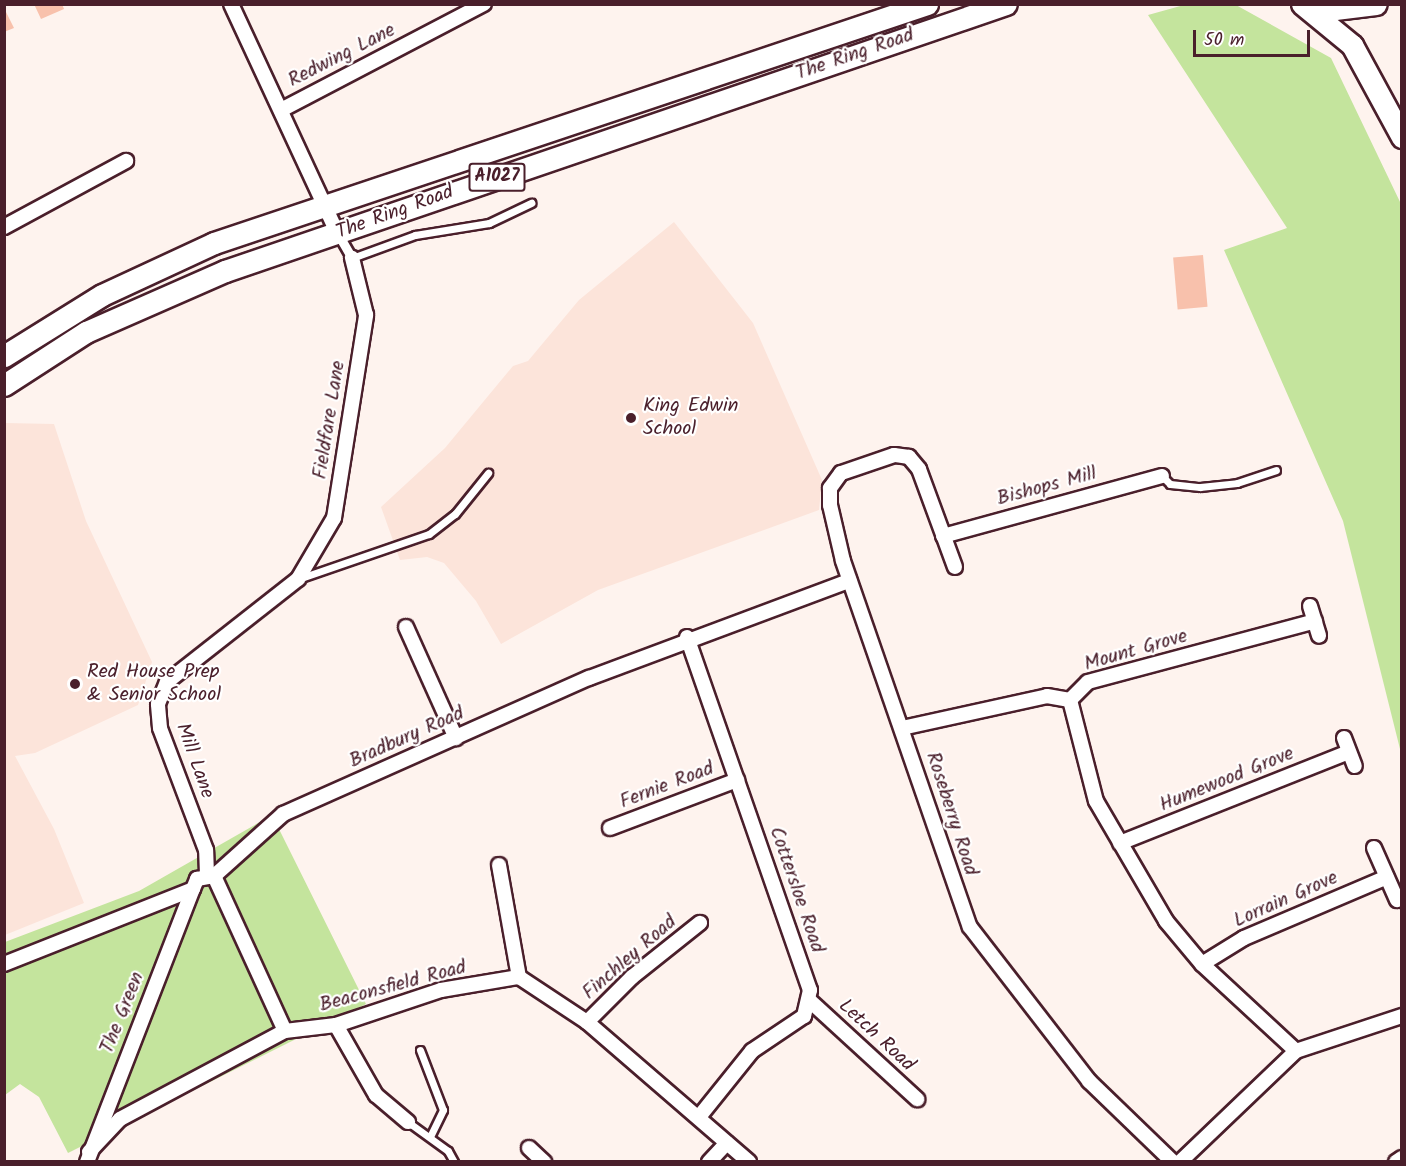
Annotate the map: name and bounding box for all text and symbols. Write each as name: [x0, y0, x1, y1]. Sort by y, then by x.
scale bar: [1196, 18, 1313, 56]
street label: Redwing Lane: [284, 19, 400, 93]
street label: The Ring Road: [793, 24, 917, 86]
text: 50 m: [1204, 26, 1244, 55]
road number: A1027: [468, 162, 526, 192]
street label: The Ring Road: [333, 181, 457, 245]
street label: Fieldfare Lane: [309, 359, 351, 481]
place label: King Edwin School: [643, 394, 738, 441]
marker: King Edwin School: [624, 411, 638, 425]
street label: Bishops Mill: [995, 462, 1099, 512]
street label: Mount Grove: [1082, 625, 1190, 677]
place label: Red House Prep & Senior School: [87, 660, 221, 707]
marker: Red House Prep & Senior School: [68, 677, 82, 691]
street label: Bradbury Road: [346, 702, 468, 774]
street label: Mill Lane: [169, 720, 219, 802]
street label: Humewood Grove: [1156, 742, 1298, 818]
street label: Roseberry Road: [920, 749, 982, 879]
street label: Fernie Road: [617, 757, 717, 815]
street label: Cottersloe Road: [763, 824, 829, 956]
street label: Lorrain Grove: [1230, 866, 1342, 934]
street label: Finchley Road: [578, 911, 682, 1005]
street label: Beaconsfield Road: [317, 956, 469, 1018]
street label: The Green: [96, 969, 150, 1057]
street label: Letch Road: [833, 995, 919, 1077]

